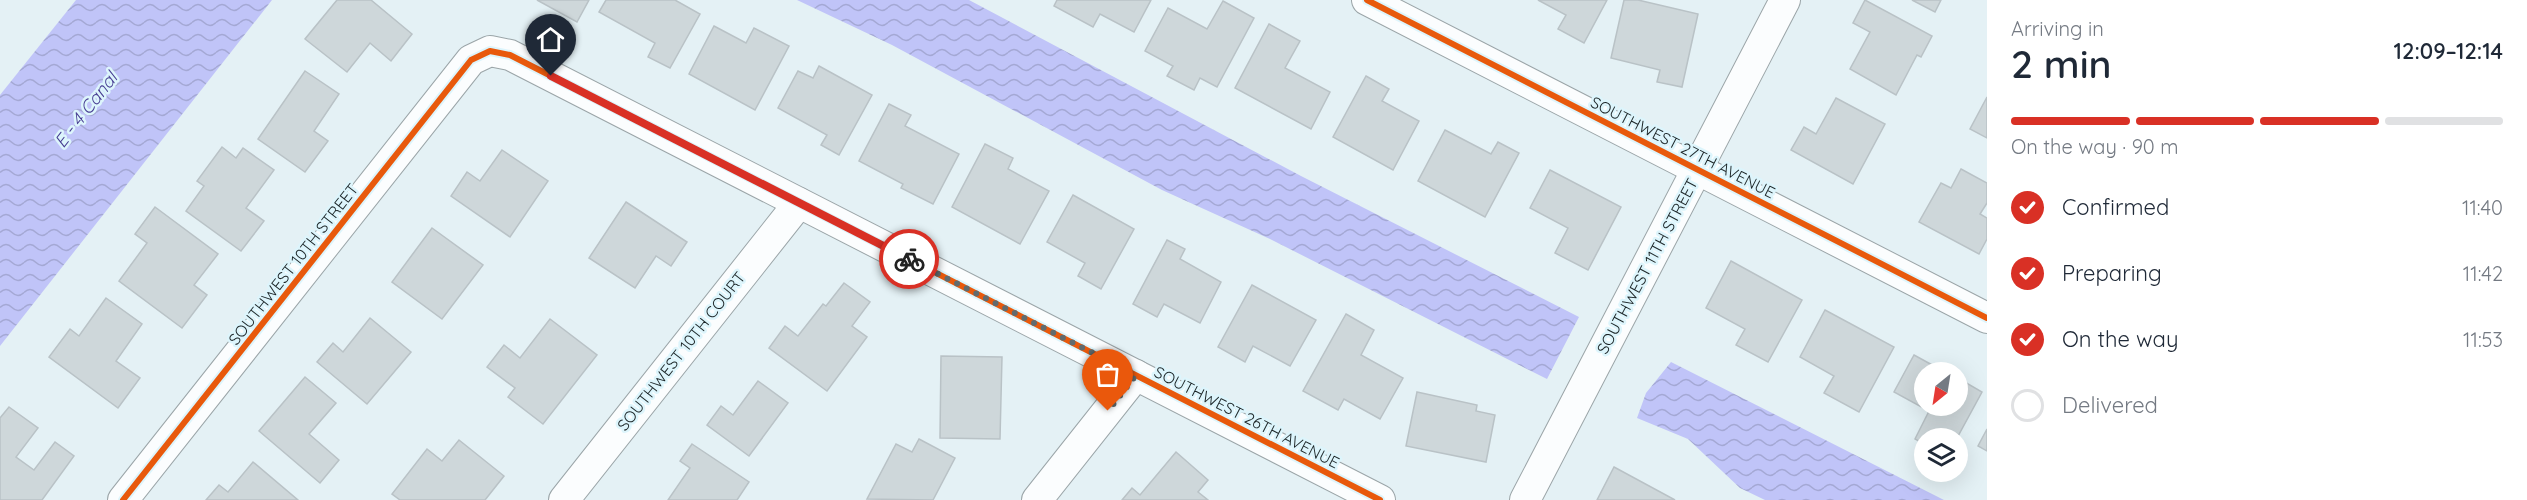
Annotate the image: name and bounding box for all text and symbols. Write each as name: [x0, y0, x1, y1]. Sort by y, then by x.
pin: [525, 14, 576, 76]
text: Arriving in: [2011, 16, 2104, 41]
icon: home: [534, 23, 567, 56]
text: 12:09–12:14: [2394, 37, 2503, 65]
text: 2 min: [2011, 39, 2112, 88]
water label: E - 4 Canal: [49, 66, 123, 152]
street label: SOUTHWEST 27TH AVENUE: [1587, 92, 1779, 202]
text: On the way · 90 m: [2011, 134, 2178, 159]
street label: SOUTHWEST 11TH STREET: [1592, 174, 1702, 357]
street label: SOUTHWEST 10TH STREET: [224, 179, 362, 349]
icon: check: [2011, 191, 2044, 224]
text: Confirmed: [2062, 193, 2169, 221]
text: 11:40: [2462, 195, 2503, 220]
courier: [879, 229, 939, 289]
icon: bike: [893, 243, 926, 276]
icon: check: [2011, 257, 2044, 290]
text: Preparing: [2062, 259, 2162, 287]
text: 11:42: [2463, 261, 2503, 286]
street label: SOUTHWEST 10TH COURT: [613, 267, 750, 435]
icon: check: [2011, 323, 2044, 356]
text: On the way: [2062, 325, 2178, 353]
text: 11:53: [2463, 327, 2503, 352]
pin: [1082, 349, 1133, 411]
icon: bag: [1091, 358, 1124, 391]
street label: SOUTHWEST 26TH AVENUE: [1151, 362, 1343, 472]
north arrow: [1914, 362, 1968, 416]
map controls: [1914, 362, 1968, 482]
text: Delivered: [2062, 391, 2158, 419]
button: layers: [1914, 428, 1968, 482]

